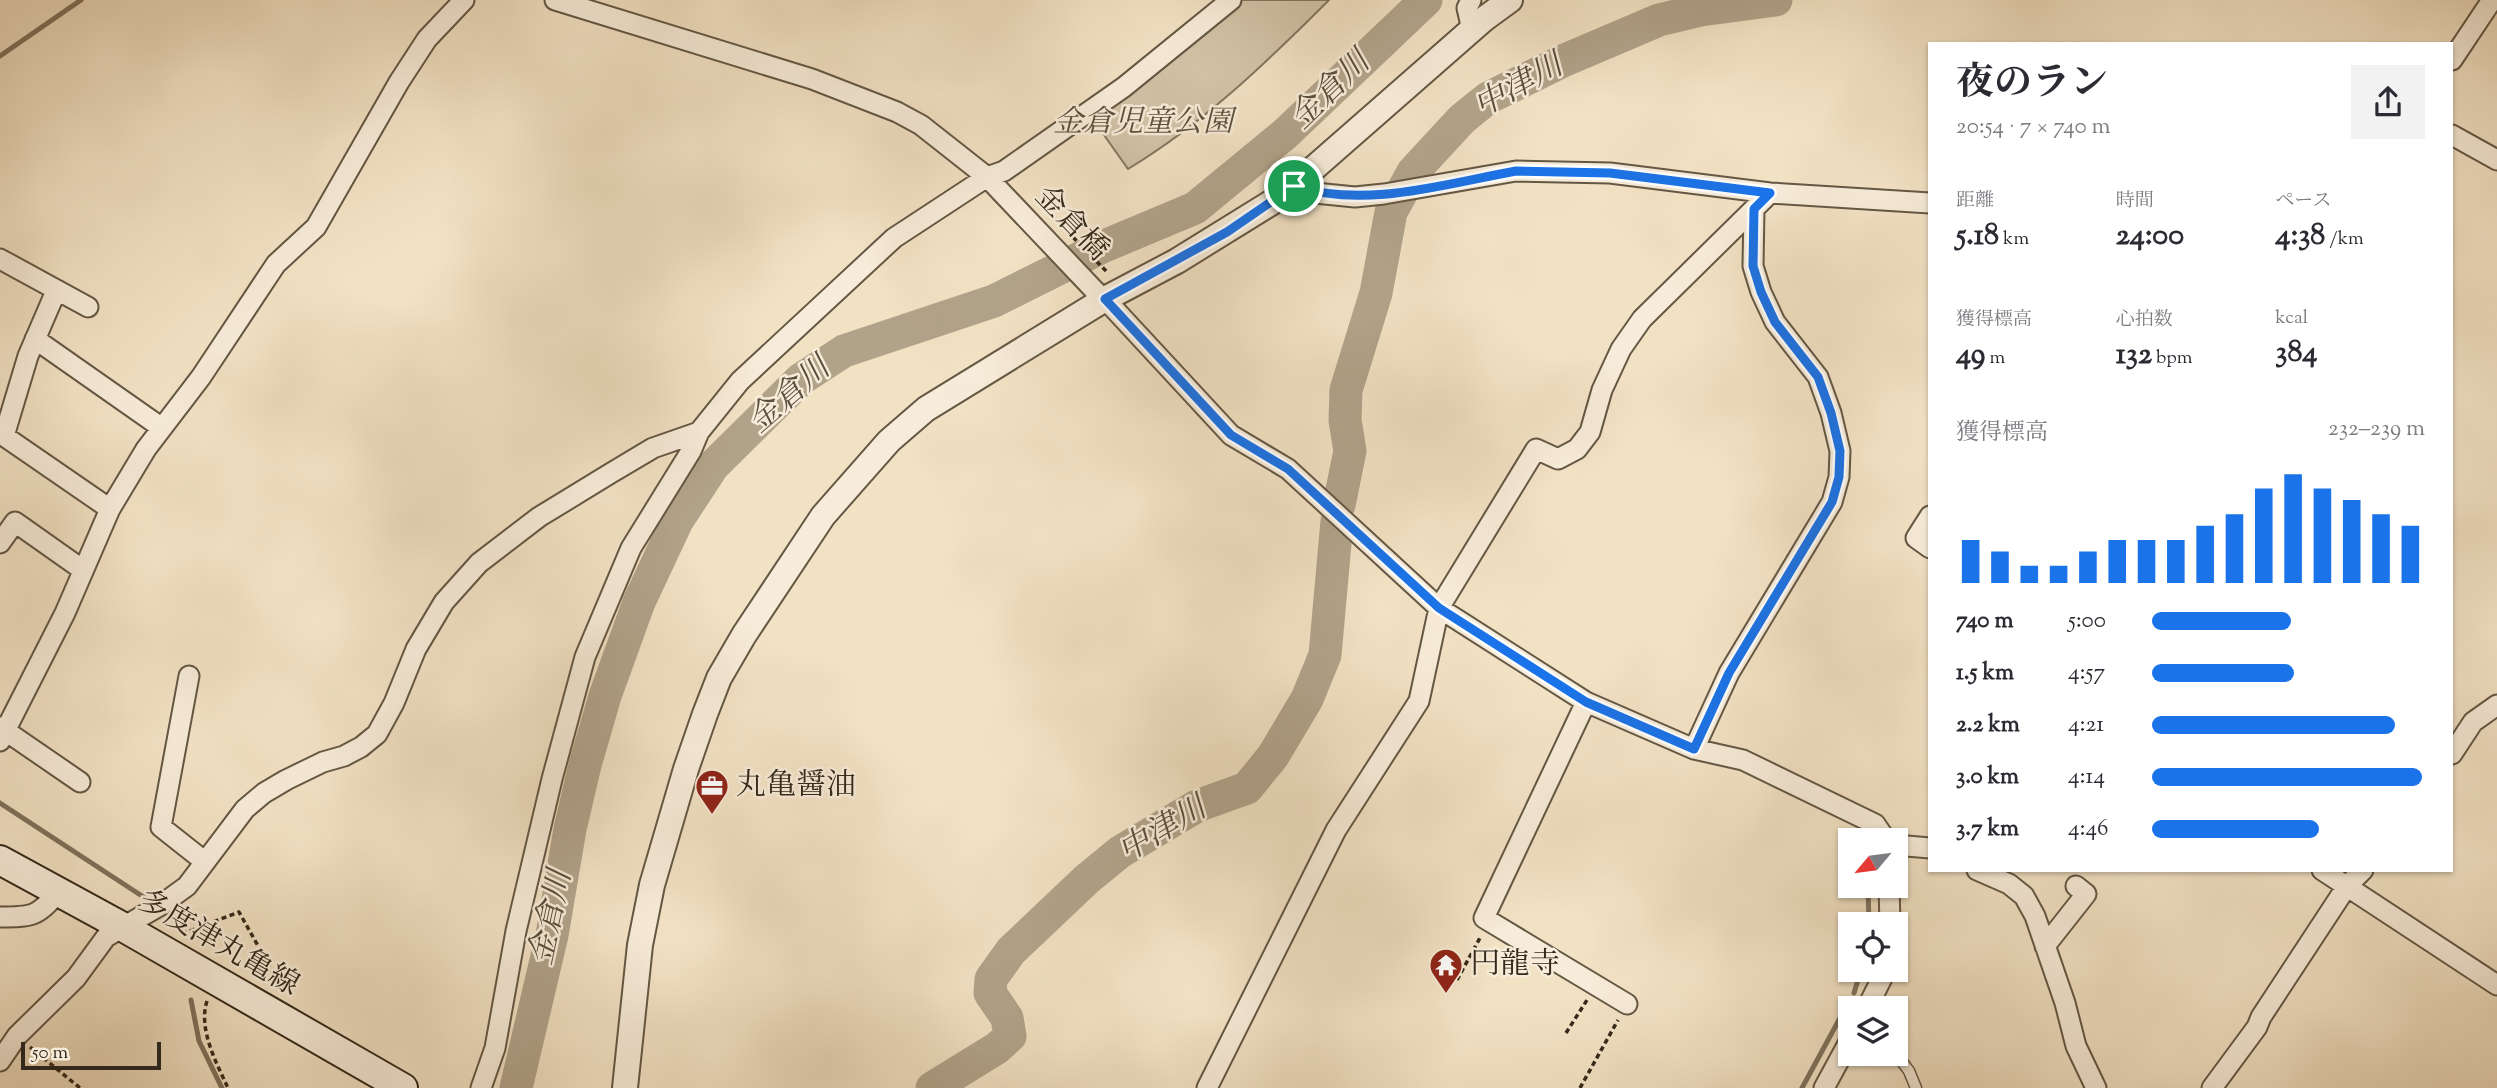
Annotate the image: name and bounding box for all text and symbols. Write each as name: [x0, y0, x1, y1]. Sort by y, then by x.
water label: 金倉川: [1280, 39, 1384, 141]
water label: 中津川: [1466, 42, 1575, 130]
text: 夜のラン: [1956, 58, 2108, 112]
button: share: [2351, 65, 2425, 139]
park label: 金倉児童公園: [1053, 102, 1238, 145]
text: 20:54 · 7 × 740 m: [1956, 111, 2111, 144]
pin: [1264, 156, 1324, 216]
icon: arrive: [1275, 167, 1313, 205]
street label: 金倉橋: [1024, 177, 1118, 271]
text: 距離: [1956, 188, 1994, 215]
text: 時間: [2116, 188, 2154, 215]
text: ペース: [2275, 188, 2331, 215]
text: 5.18: [1956, 215, 1999, 258]
text: 24:00: [2116, 215, 2184, 258]
text: 4:38: [2275, 215, 2325, 258]
text: km: [1999, 226, 2029, 253]
text: /km: [2325, 226, 2364, 253]
text: kcal: [2275, 305, 2308, 332]
text: 獲得標高: [1956, 307, 2032, 334]
text: 心拍数: [2116, 307, 2173, 334]
text: 384: [2275, 332, 2317, 375]
text: 49: [1956, 334, 1985, 377]
text: 132: [2116, 334, 2152, 377]
water label: 金倉川: [739, 345, 844, 445]
text: m: [1985, 345, 2005, 372]
text: bpm: [2152, 345, 2193, 372]
text: 232–239 m: [2328, 413, 2425, 446]
text: 獲得標高: [1956, 417, 2048, 450]
text: 740 m: [1956, 605, 2013, 638]
text: 5:00: [2068, 605, 2106, 638]
text: 1.5 km: [1956, 657, 2014, 690]
text: 4:57: [2068, 657, 2105, 690]
text: 2.2 km: [1956, 709, 2020, 742]
text: 4:21: [2068, 709, 2104, 742]
text: 3.0 km: [1956, 761, 2019, 794]
text: 4:14: [2068, 761, 2105, 794]
place label: 丸亀醤油: [736, 765, 856, 808]
office icon: 丸亀醤油: [693, 767, 731, 816]
water label: 中津川: [1110, 785, 1219, 875]
text: 3.7 km: [1956, 813, 2019, 846]
text: 4:46: [2068, 813, 2108, 846]
north arrow: [1838, 828, 1908, 898]
map controls: [1838, 828, 1908, 1066]
water label: 金倉川: [520, 863, 585, 970]
street label: 多度津丸亀線: [129, 880, 307, 1008]
button: locate: [1838, 912, 1908, 982]
place label: 円龍寺: [1470, 944, 1560, 987]
temple icon: 円龍寺: [1427, 946, 1465, 995]
button: layers: [1838, 996, 1908, 1066]
scale bar: [21, 1039, 161, 1071]
text: 50 m: [32, 1040, 68, 1067]

